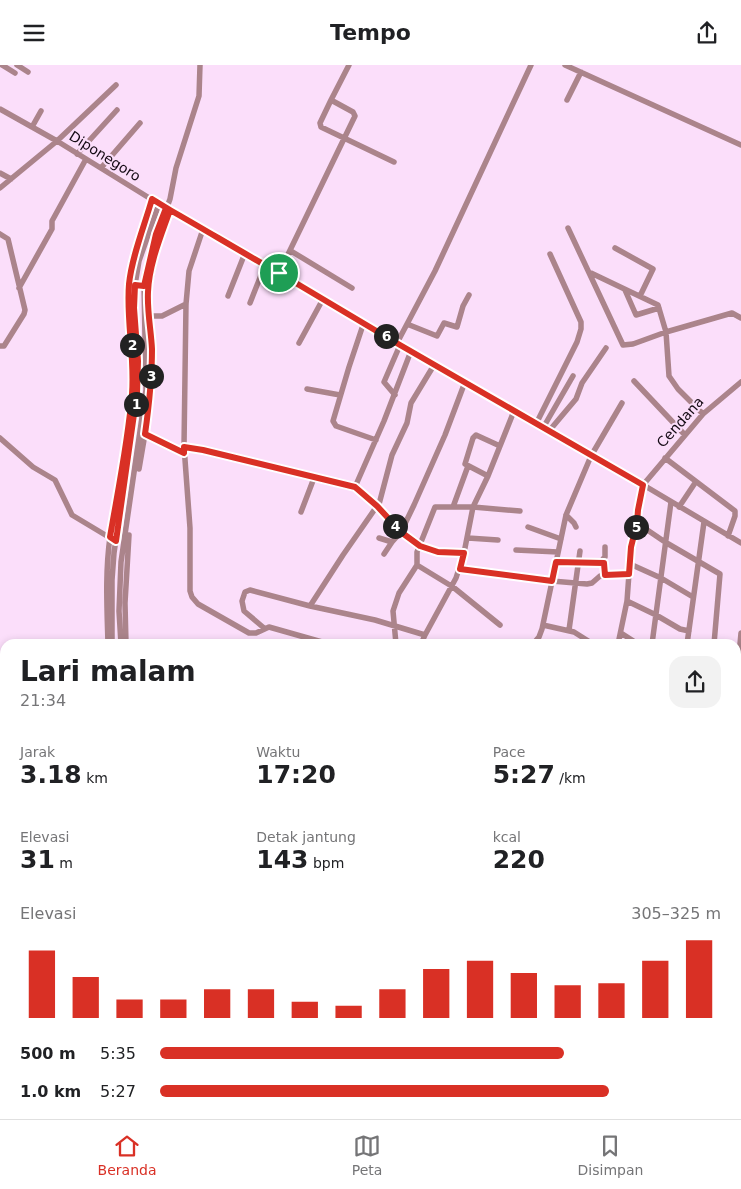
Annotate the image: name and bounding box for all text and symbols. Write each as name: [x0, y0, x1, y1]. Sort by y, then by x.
icon: menu: [20, 19, 48, 47]
icon: share: [693, 19, 721, 47]
text: Tempo: [330, 20, 411, 45]
street label: Diponegoro: [66, 128, 144, 184]
pin: [258, 252, 300, 294]
icon: arrive: [265, 259, 293, 287]
pin: 6: [374, 323, 398, 349]
text: 6: [382, 328, 391, 344]
pin: 2: [120, 333, 144, 357]
text: 2: [128, 337, 137, 353]
pin: 3: [138, 363, 164, 389]
text: 3: [147, 368, 156, 384]
pin: 1: [124, 391, 148, 417]
street label: Cendana: [653, 394, 707, 450]
text: 1: [132, 396, 141, 412]
pin: 4: [382, 513, 408, 539]
pin: 5: [624, 515, 648, 539]
text: 4: [391, 518, 400, 534]
text: 5: [632, 519, 641, 535]
text: Lari malam: [20, 655, 196, 688]
button: share: [669, 656, 721, 708]
text: 21:34: [20, 691, 66, 710]
text: Jarak: [20, 744, 55, 760]
text: Waktu: [256, 744, 300, 760]
text: Pace: [493, 744, 525, 760]
text: 3.18: [20, 760, 82, 789]
text: 17:20: [256, 760, 336, 789]
text: 5:27: [493, 760, 555, 789]
text: km: [82, 770, 108, 786]
text: /km: [555, 770, 586, 786]
text: Elevasi: [20, 829, 69, 845]
text: Detak jantung: [256, 829, 356, 845]
text: kcal: [493, 829, 521, 845]
text: 31: [20, 845, 55, 874]
text: 143: [256, 845, 309, 874]
text: 220: [493, 845, 545, 874]
text: m: [55, 855, 73, 871]
text: bpm: [309, 855, 344, 871]
text: Elevasi: [20, 904, 76, 923]
text: 305–325 m: [631, 904, 721, 923]
text: 500 m: [20, 1044, 76, 1063]
text: 5:35: [100, 1044, 136, 1063]
text: 1.0 km: [20, 1082, 81, 1101]
text: 5:27: [100, 1082, 136, 1101]
tab: Beranda: [98, 1132, 157, 1178]
tab: Peta: [352, 1132, 382, 1178]
tab: Disimpan: [578, 1132, 643, 1178]

